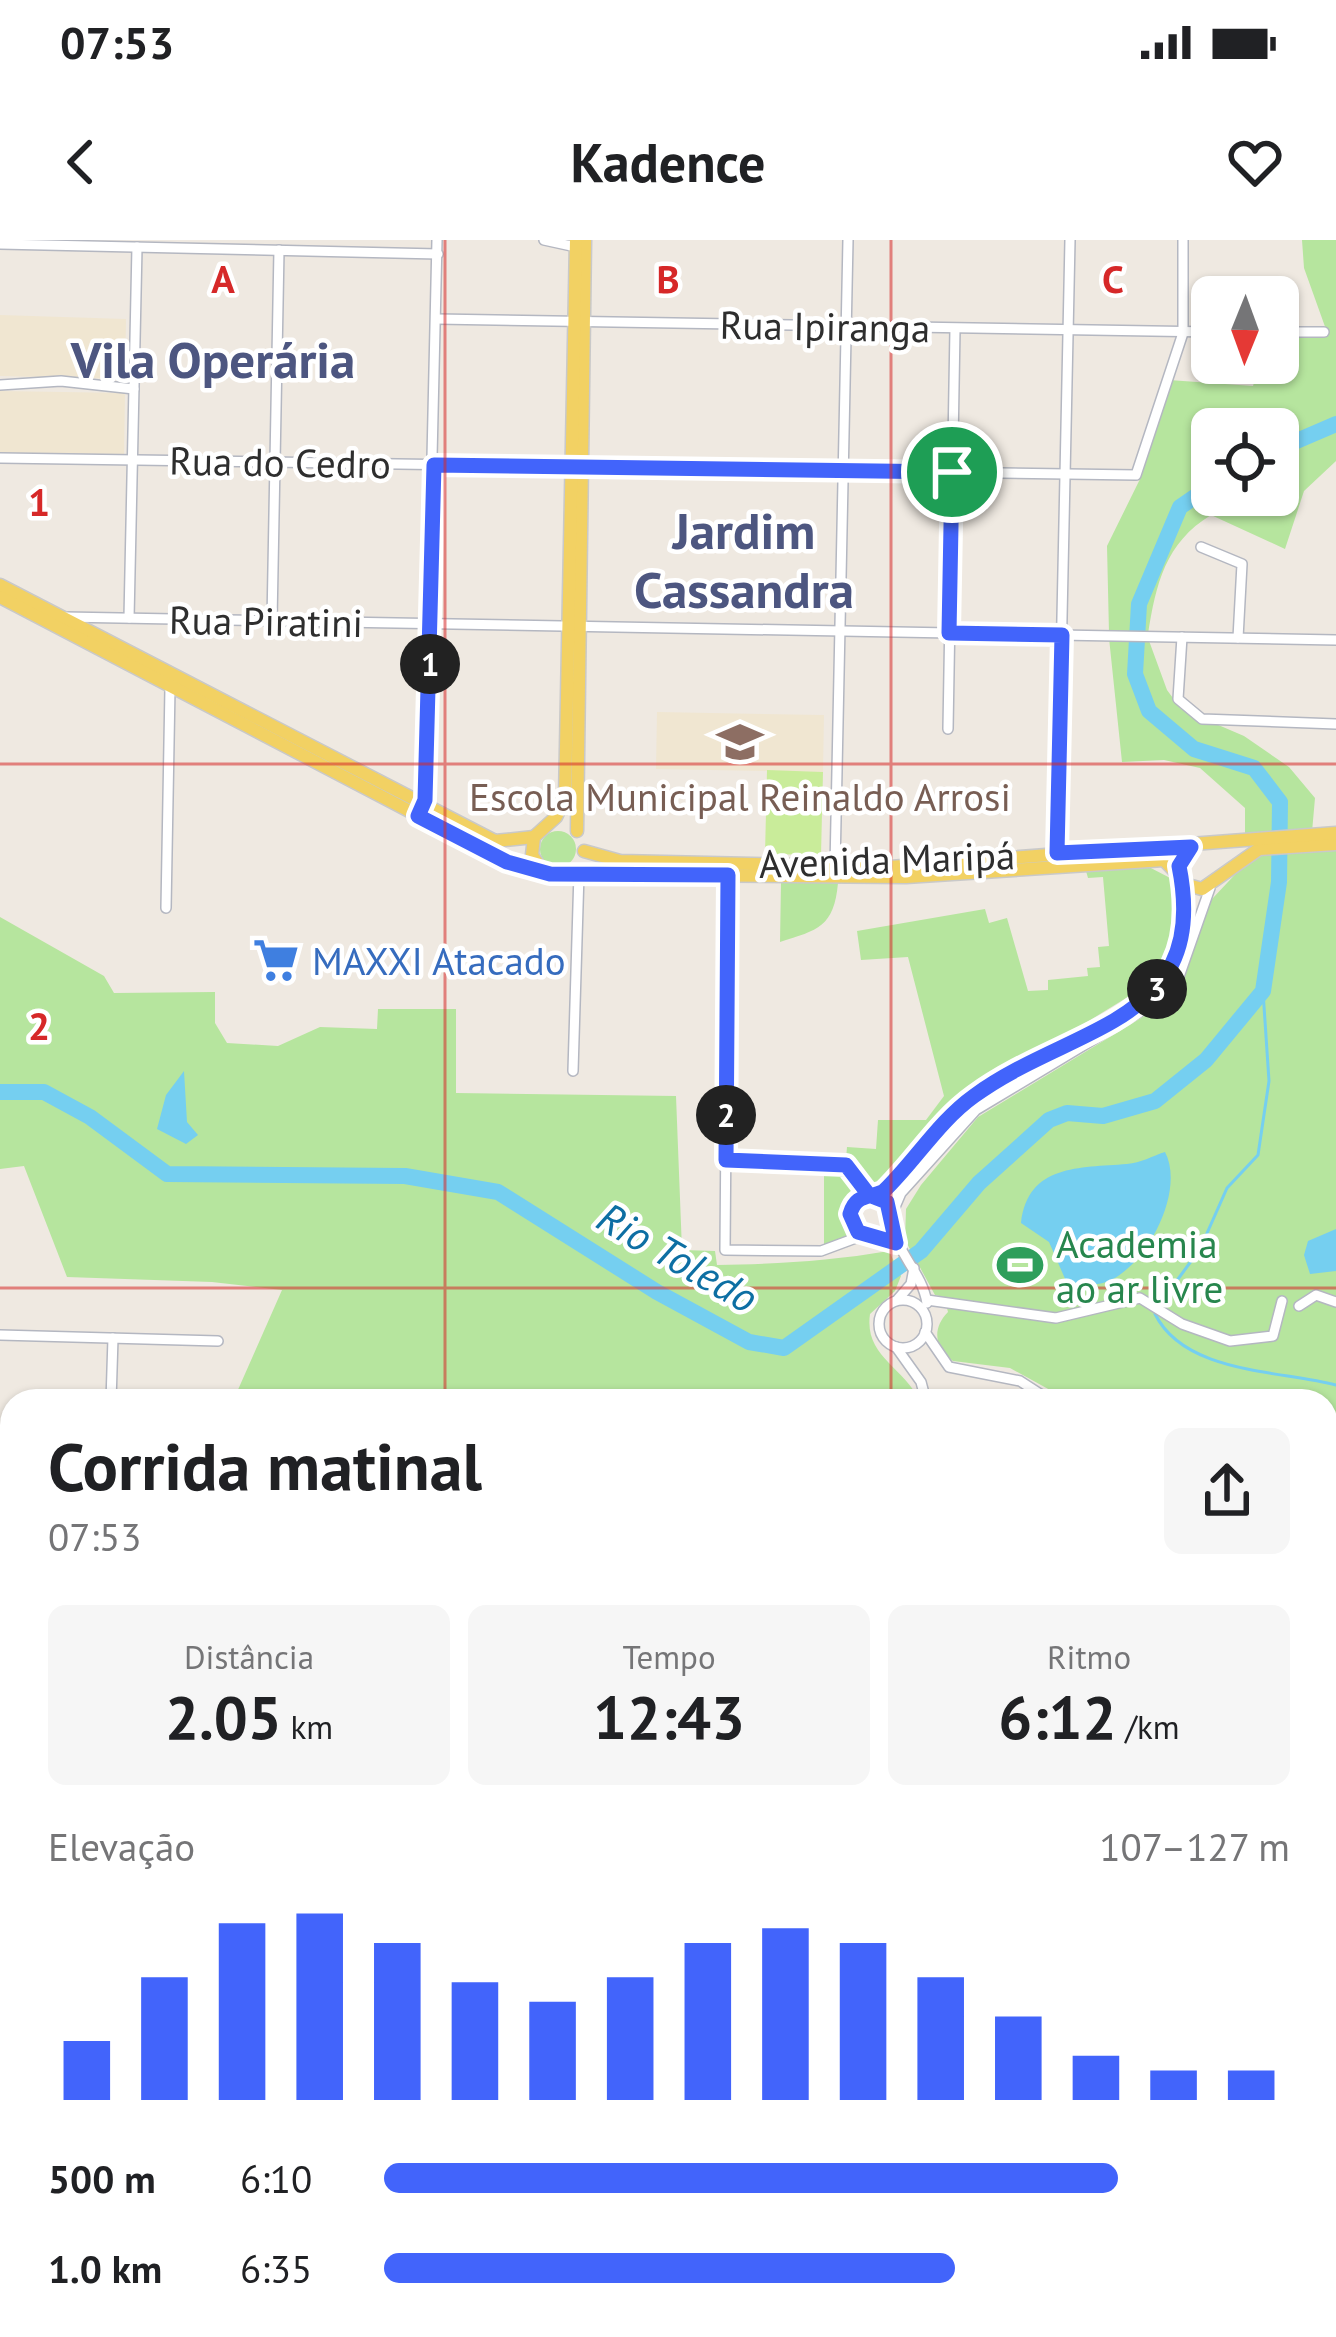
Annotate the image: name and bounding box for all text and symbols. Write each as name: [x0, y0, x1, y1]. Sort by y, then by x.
text: 07:53: [60, 13, 174, 71]
text: Kadence: [570, 127, 766, 197]
icon: back: [48, 129, 114, 195]
icon: heart: [1222, 129, 1288, 195]
text: A: [211, 253, 235, 304]
text: B: [656, 253, 680, 304]
text: C: [1102, 253, 1124, 304]
north arrow: [1191, 276, 1299, 384]
map controls: [1191, 276, 1299, 516]
street label: Rua Ipiranga: [719, 299, 931, 353]
district label: Vila Operária: [70, 326, 355, 392]
button: locate: [1191, 408, 1299, 516]
pin: [901, 421, 1003, 523]
street label: Rua do Cedro: [169, 435, 391, 489]
icon: arrive: [919, 439, 985, 505]
text: 1: [28, 476, 50, 527]
district label: Jardim Cassandra: [634, 497, 854, 622]
street label: Rua Piratini: [169, 594, 363, 648]
pin: 1: [400, 634, 460, 694]
text: 1: [421, 642, 439, 685]
school or university icon: Escola Municipal Reinaldo Arrosi: [715, 717, 765, 767]
place label: Escola Municipal Reinaldo Arrosi: [469, 771, 1011, 822]
street label: Avenida Maripá: [758, 829, 1016, 889]
supermarket icon: MAXXI Atacado: [251, 935, 301, 985]
place label: MAXXI Atacado: [312, 935, 566, 986]
pin: 3: [1127, 959, 1187, 1019]
text: 3: [1148, 967, 1166, 1010]
text: 2: [28, 1000, 50, 1051]
pin: 2: [696, 1085, 756, 1145]
text: 2: [717, 1093, 735, 1136]
water label: Rio Toledo: [588, 1189, 768, 1325]
place label: Academia ao ar livre: [1056, 1218, 1223, 1314]
sports icon: Academia ao ar livre: [995, 1240, 1045, 1290]
text: Corrida matinal: [48, 1423, 482, 1508]
button: share: [1164, 1428, 1290, 1554]
text: 07:53: [48, 1511, 142, 1562]
text: Distância: [184, 1635, 314, 1678]
text: Tempo: [622, 1635, 716, 1678]
text: Ritmo: [1047, 1635, 1131, 1678]
text: 2.05: [165, 1678, 282, 1756]
text: 12:43: [593, 1678, 745, 1756]
text: 6:12: [998, 1678, 1117, 1756]
text: km: [282, 1705, 333, 1748]
text: /km: [1117, 1705, 1180, 1748]
text: Elevação: [48, 1821, 195, 1872]
text: 107–127 m: [1099, 1821, 1290, 1872]
text: 500 m: [48, 2153, 156, 2204]
text: 6:10: [240, 2153, 312, 2204]
text: 1.0 km: [48, 2243, 162, 2294]
text: 6:35: [240, 2243, 312, 2294]

